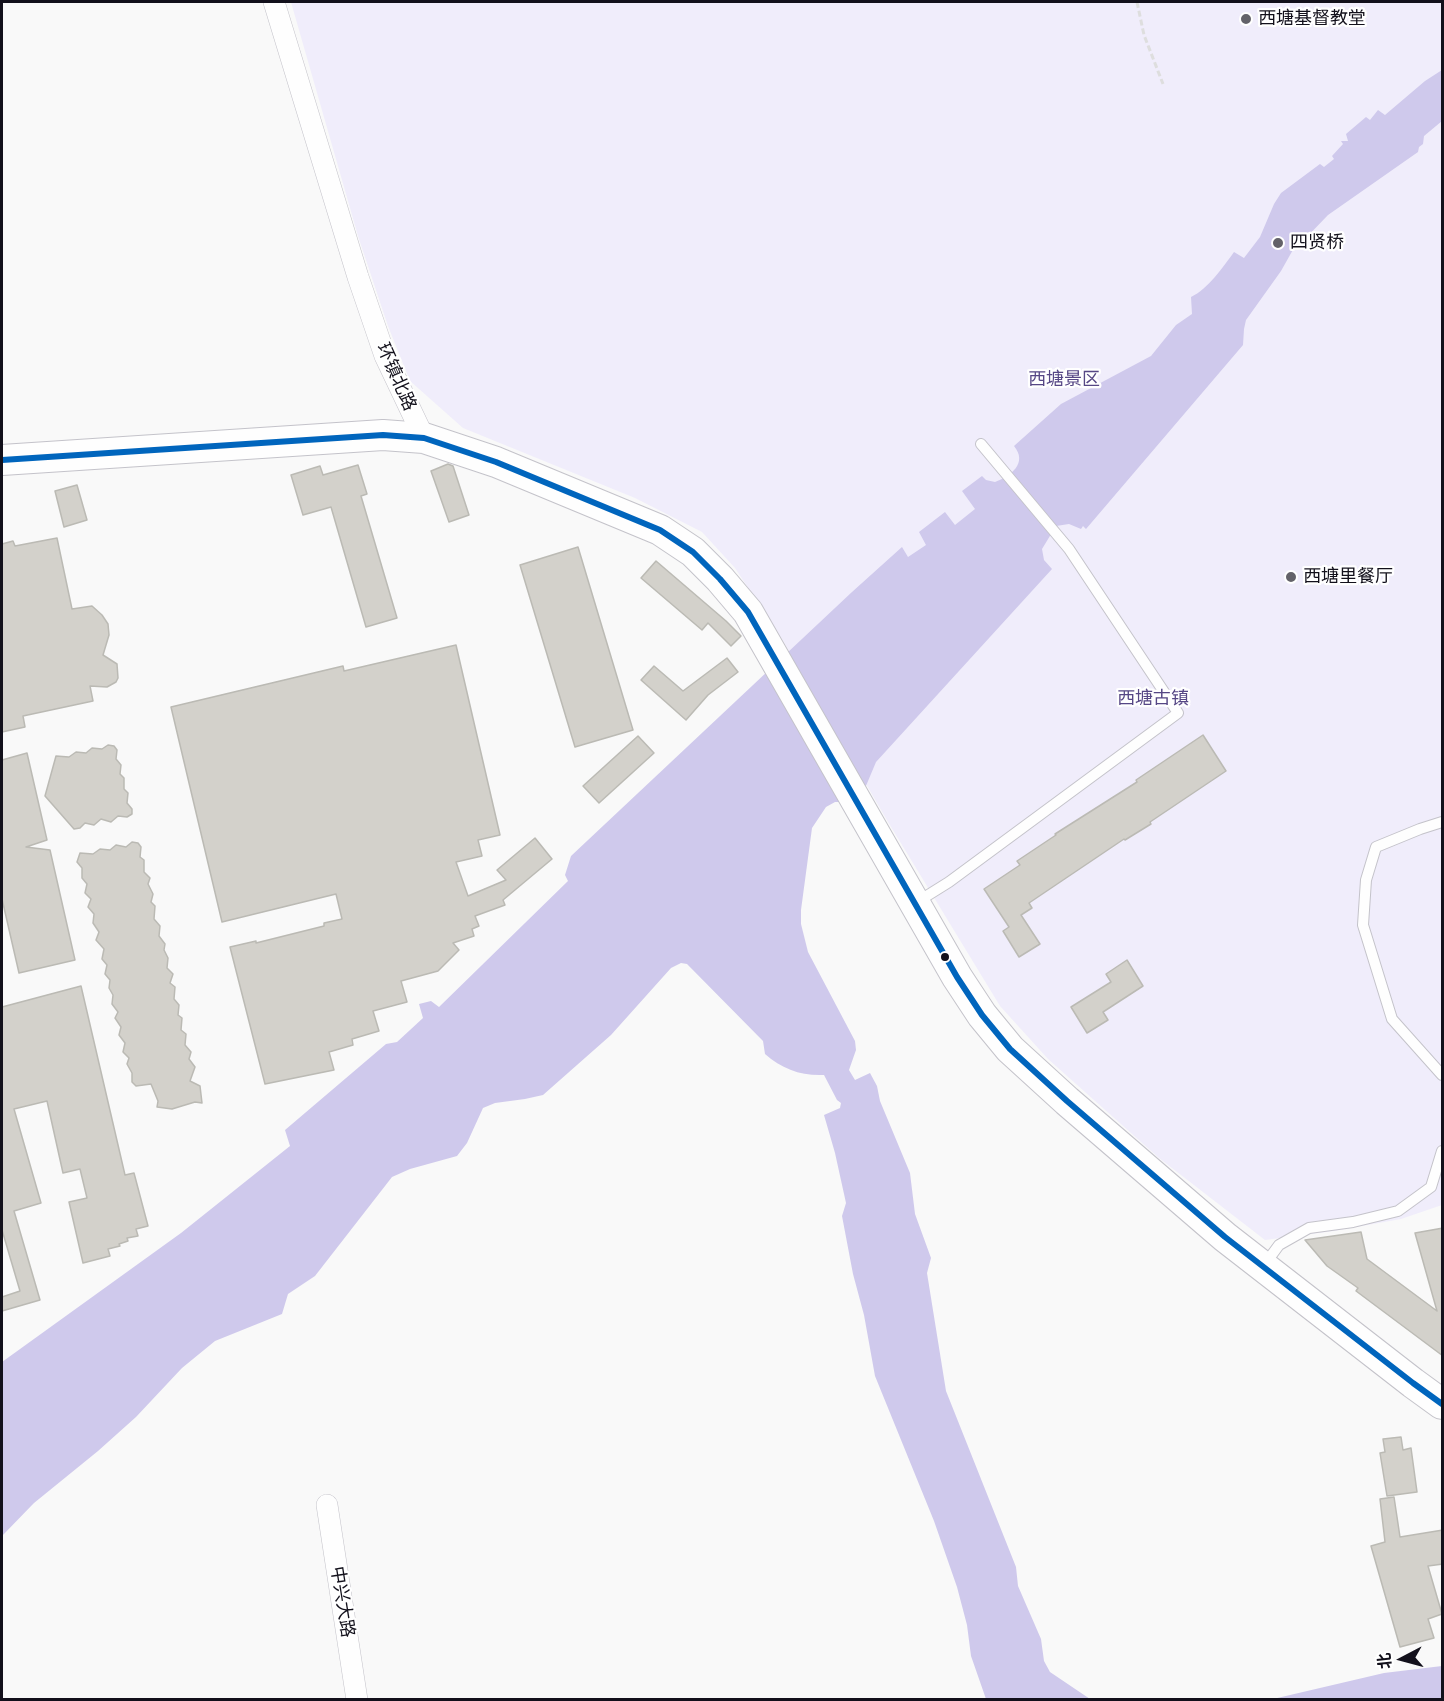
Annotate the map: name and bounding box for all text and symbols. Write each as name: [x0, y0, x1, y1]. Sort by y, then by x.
place label: 西塘基督教堂: [1258, 8, 1366, 30]
marker: 西塘基督教堂: [1239, 12, 1253, 26]
place label: 四贤桥: [1290, 232, 1344, 254]
marker: 四贤桥: [1271, 236, 1285, 250]
street label: 环镇北路: [371, 340, 421, 414]
park label: 西塘景区: [1028, 369, 1100, 391]
place label: 西塘里餐厅: [1303, 566, 1393, 588]
marker: 西塘里餐厅: [1284, 570, 1298, 584]
park label: 西塘古镇: [1117, 688, 1189, 710]
unlabelled marker: [939, 951, 951, 963]
street label: 中兴大路: [326, 1565, 358, 1639]
north arrow: [1372, 1629, 1432, 1689]
text: 北: [1373, 1652, 1395, 1670]

